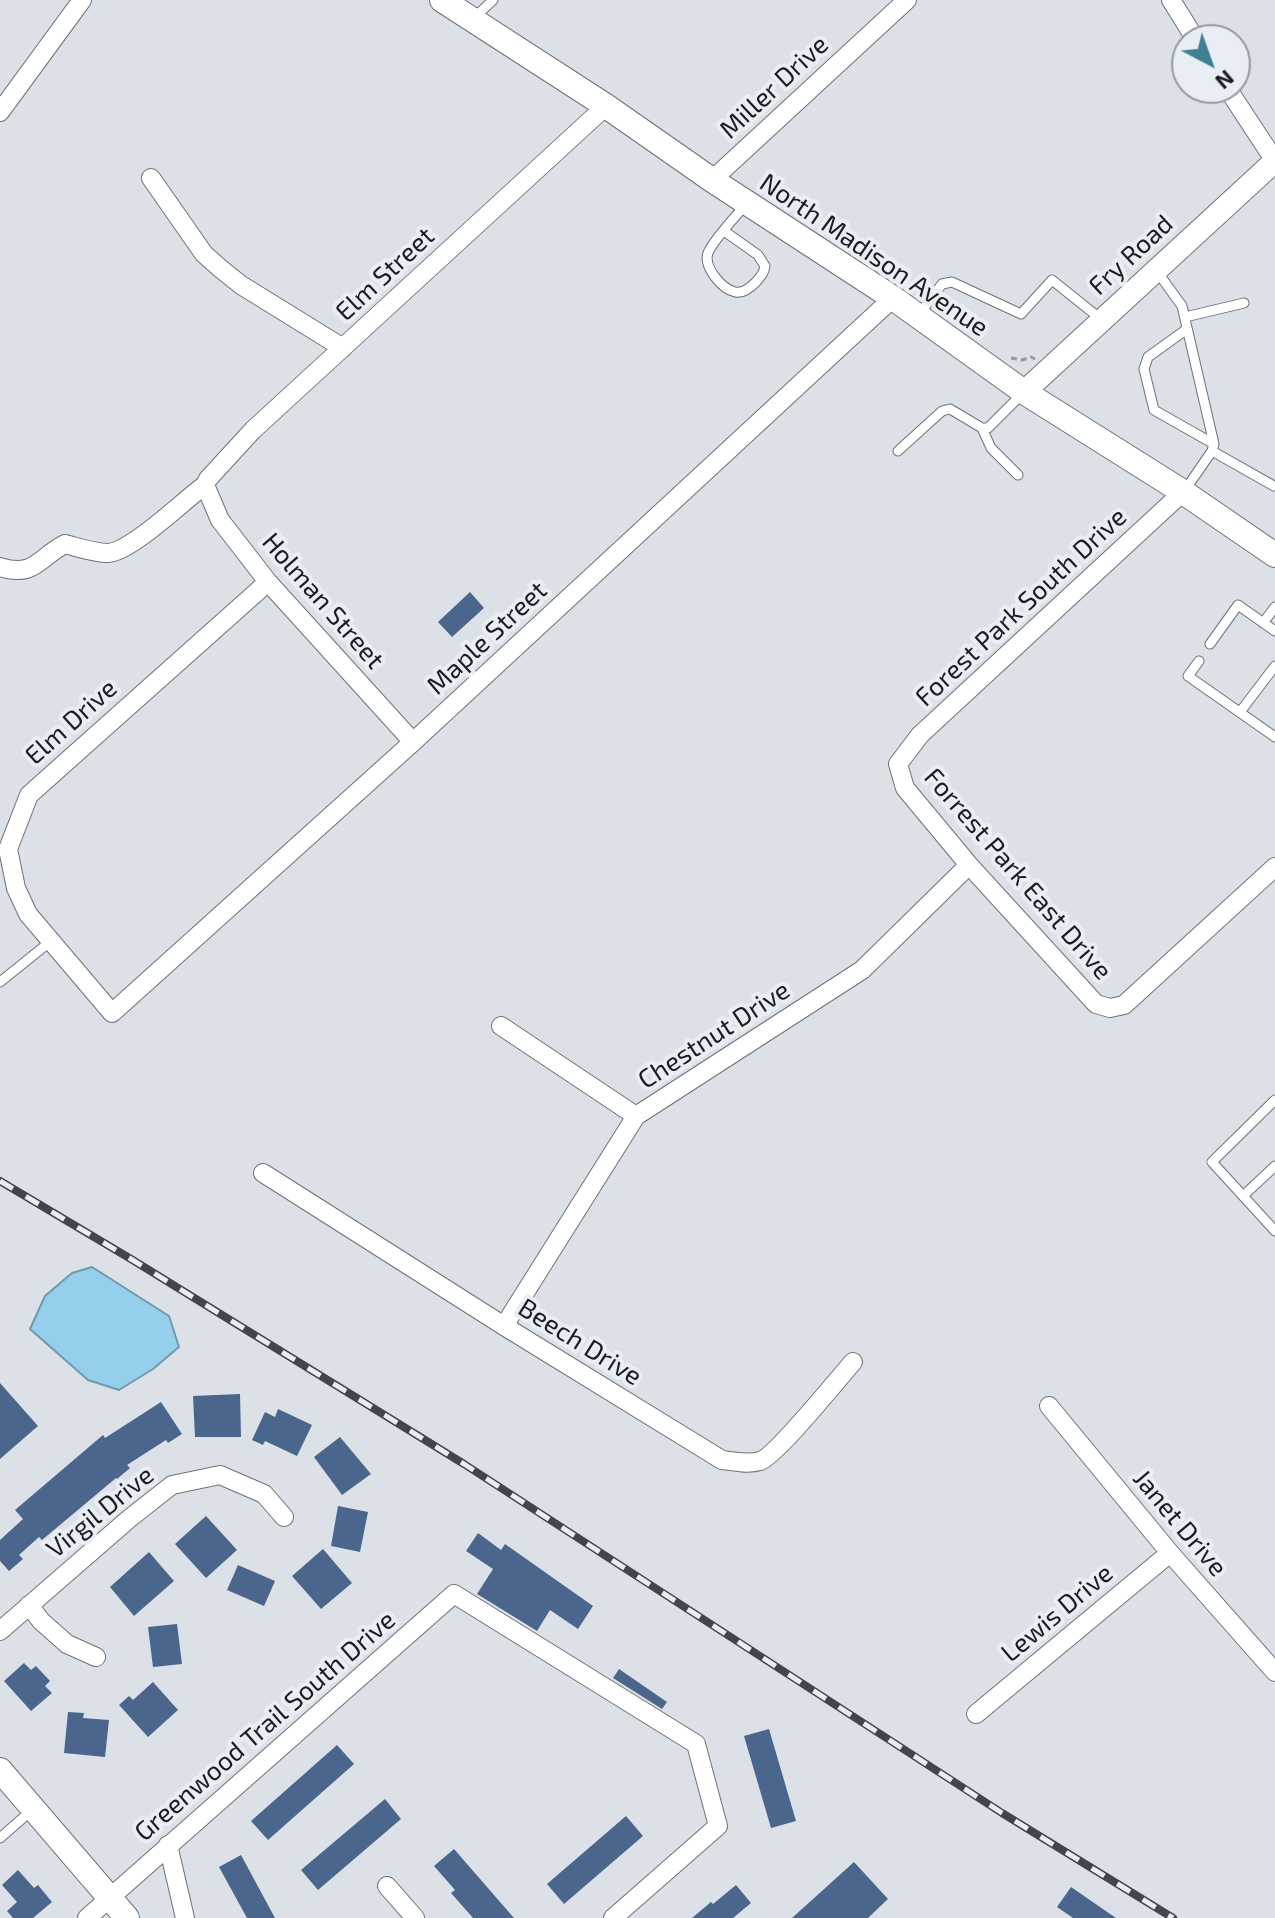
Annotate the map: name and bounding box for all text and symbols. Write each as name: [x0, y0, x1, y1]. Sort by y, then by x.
north arrow: [1171, 24, 1251, 104]
street label: Miller Drive: [713, 29, 835, 145]
text: N: [1211, 66, 1240, 96]
street label: North Madison Avenue: [754, 167, 994, 343]
street label: Fry Road: [1083, 208, 1179, 302]
street label: Elm Street: [329, 221, 441, 327]
street label: Forest Park South Drive: [909, 501, 1133, 713]
street label: Holman Street: [255, 527, 391, 675]
street label: Maple Street: [421, 575, 553, 701]
street label: Elm Drive: [19, 673, 123, 771]
street label: Forrest Park East Drive: [918, 762, 1118, 986]
street label: Chestnut Drive: [632, 974, 796, 1096]
street label: Beech Drive: [513, 1292, 647, 1392]
street label: Virgil Drive: [40, 1459, 160, 1565]
street label: Janet Drive: [1126, 1463, 1234, 1583]
street label: Lewis Drive: [995, 1557, 1119, 1669]
street label: Greenwood Trail South Drive: [128, 1604, 402, 1848]

